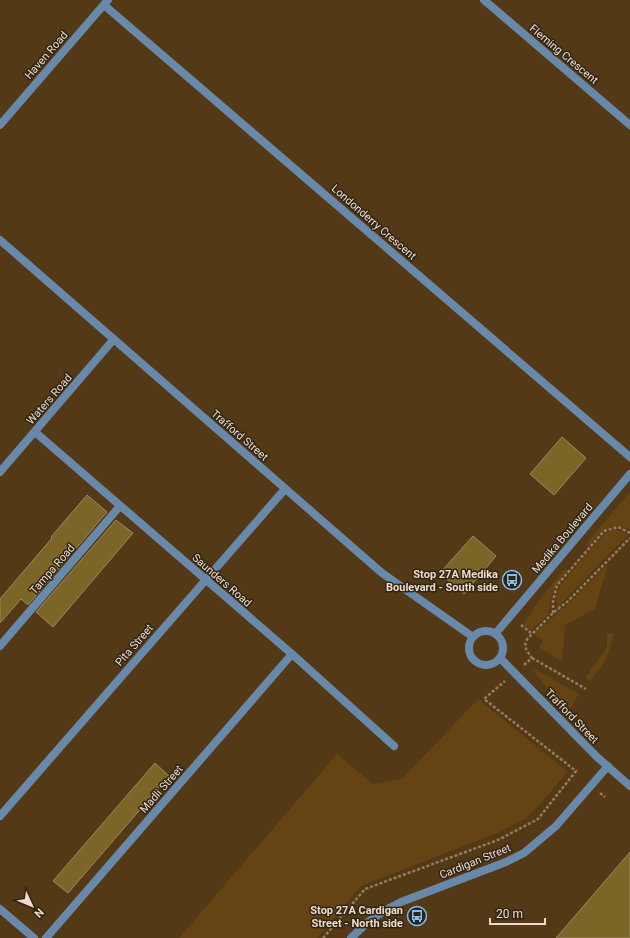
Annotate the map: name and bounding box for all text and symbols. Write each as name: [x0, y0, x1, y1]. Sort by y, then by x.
street label: Fleming Crescent: [527, 22, 601, 87]
street label: Haven Road: [22, 29, 71, 82]
street label: Londonderry Crescent: [329, 182, 419, 263]
street label: Waters Road: [24, 372, 75, 427]
street label: Trafford Street: [209, 407, 271, 464]
street label: Medika Boulevard: [529, 501, 595, 576]
street label: Tampa Road: [27, 542, 78, 597]
street label: Saunders Road: [189, 551, 254, 610]
place label: Stop 27A Medika Boulevard - South side: [386, 568, 498, 594]
bus stop icon: Stop 27A Medika Boulevard - South side: [501, 569, 523, 591]
street label: Pita Street: [113, 622, 156, 669]
street label: Trafford Street: [542, 686, 601, 747]
street label: Madli Street: [137, 763, 186, 816]
street label: Cardigan Street: [438, 841, 513, 882]
north arrow: [12, 886, 52, 926]
scale bar: [490, 900, 545, 926]
place label: Stop 27A Cardigan Street - North side: [310, 904, 403, 930]
text: N: [31, 905, 46, 920]
bus stop icon: Stop 27A Cardigan Street - North side: [406, 905, 428, 927]
text: 20 m: [496, 907, 523, 921]

